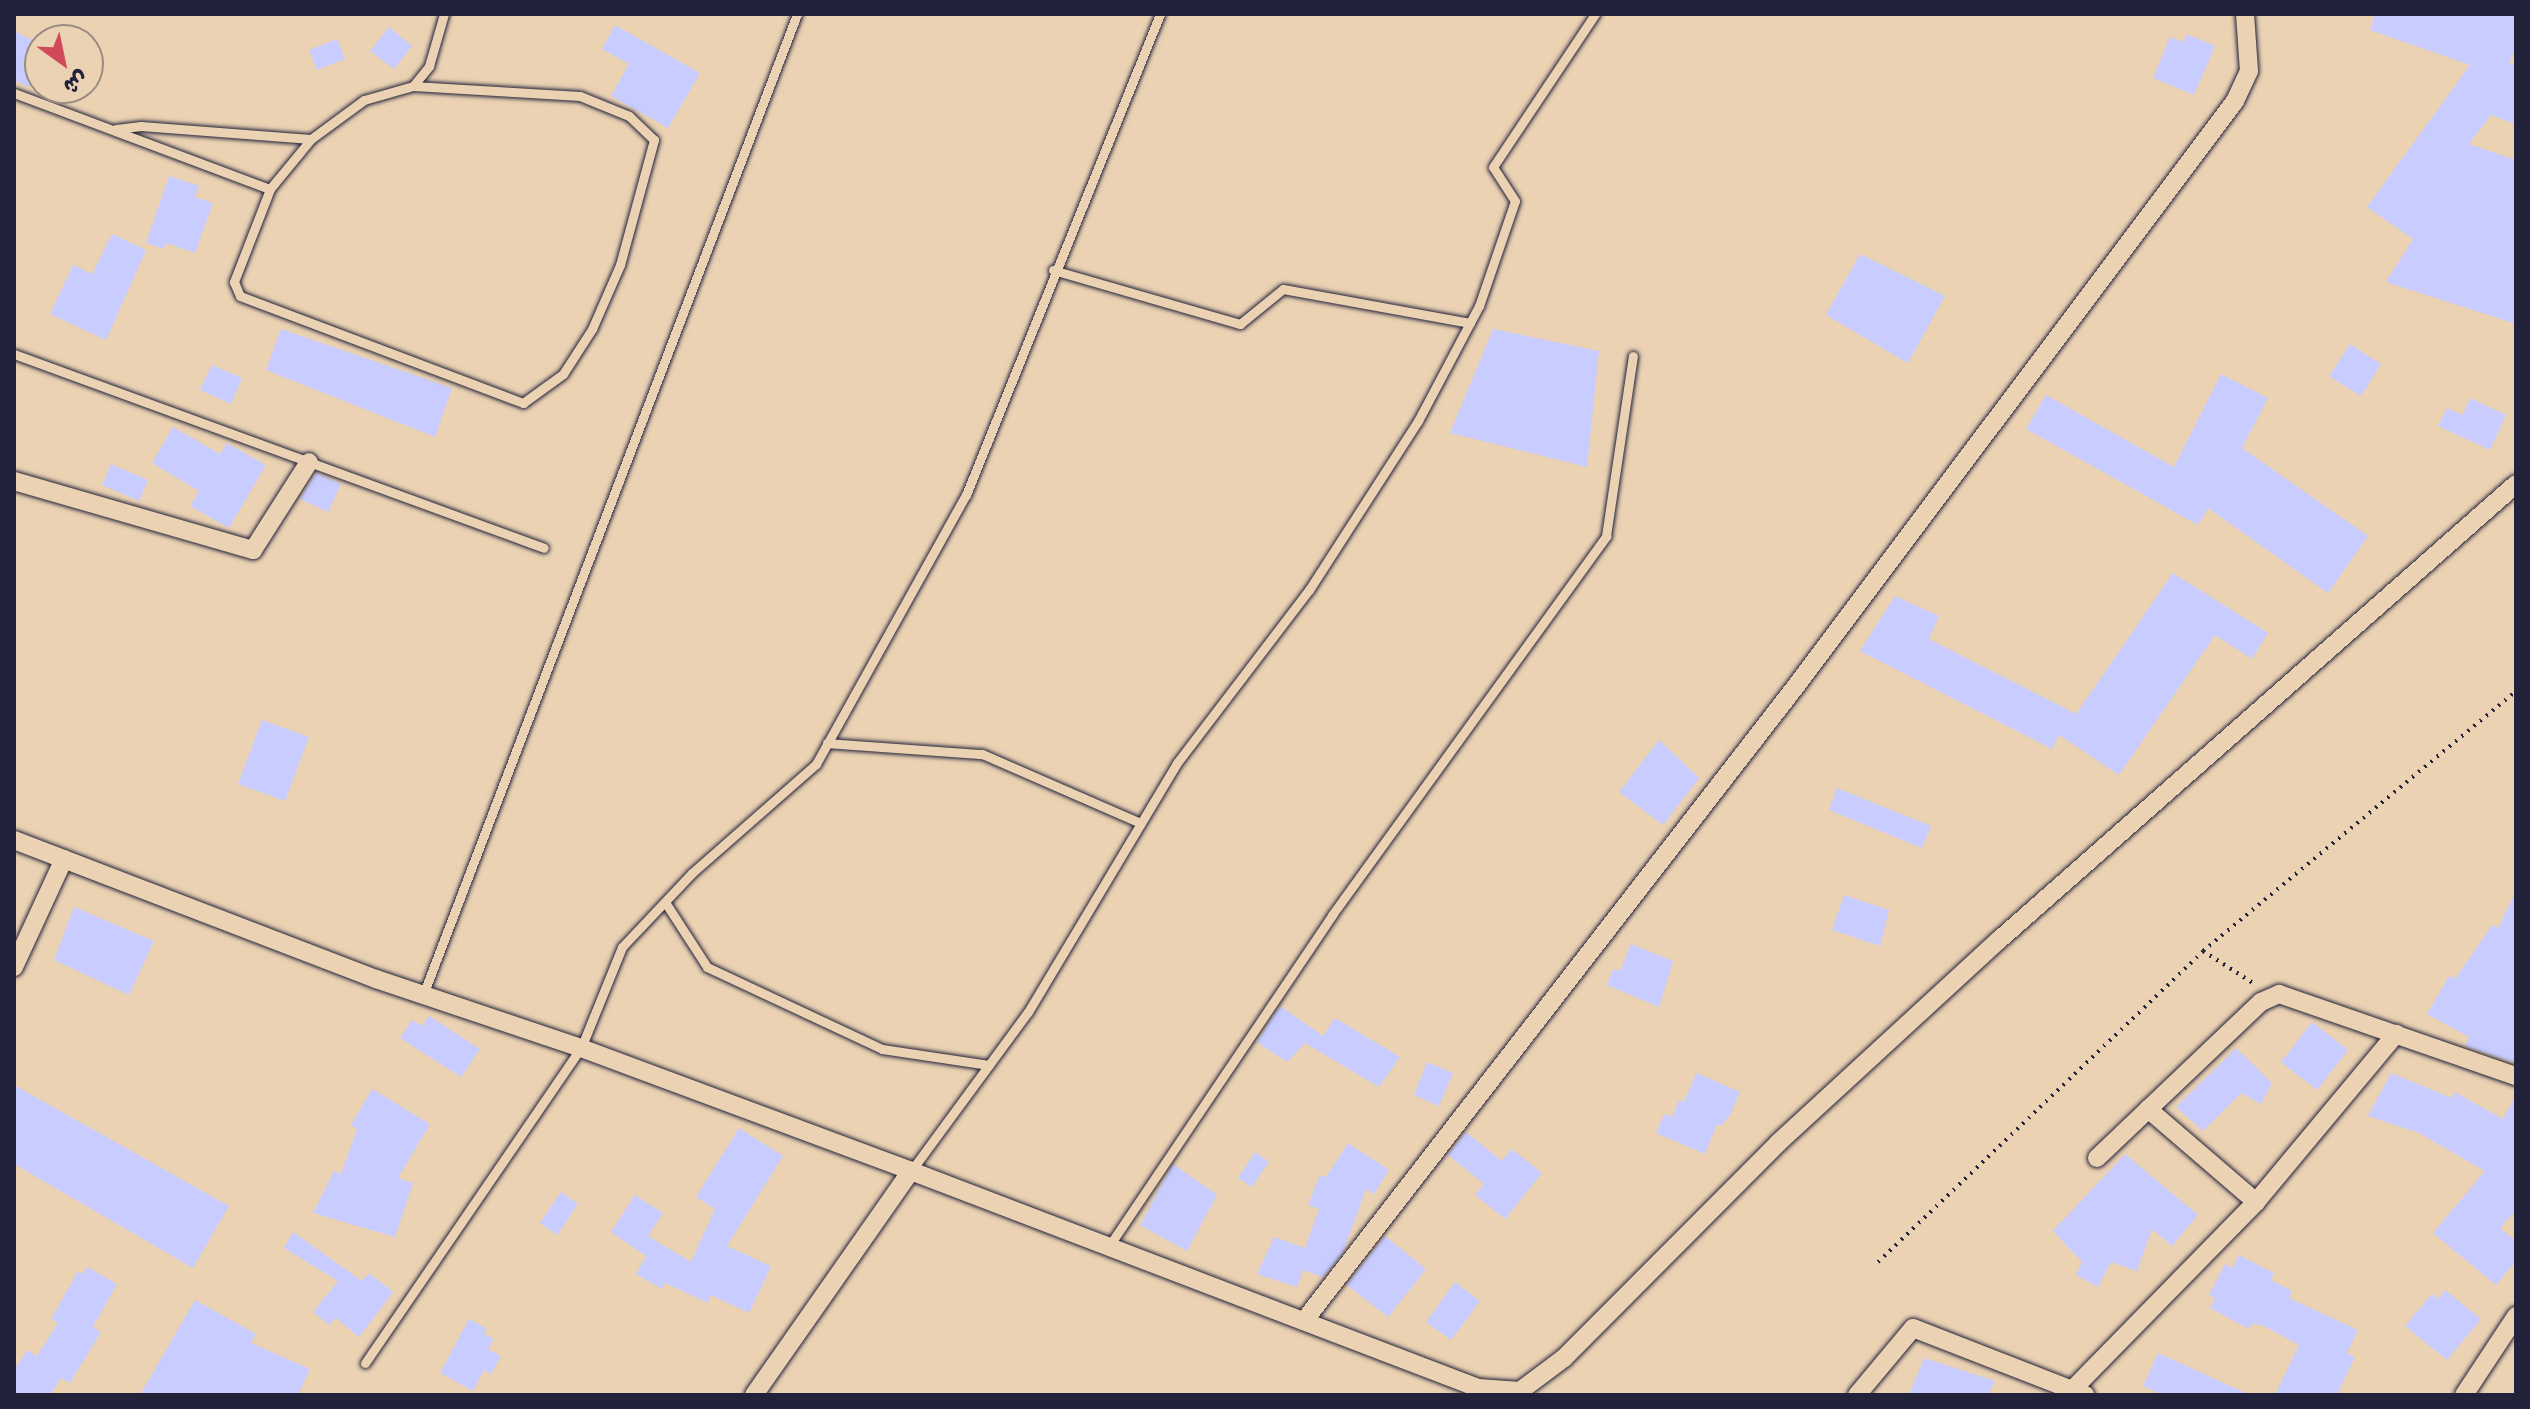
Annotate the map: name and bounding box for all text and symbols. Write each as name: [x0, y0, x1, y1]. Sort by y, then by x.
north arrow: [24, 24, 104, 104]
text: ش: [59, 65, 93, 100]

